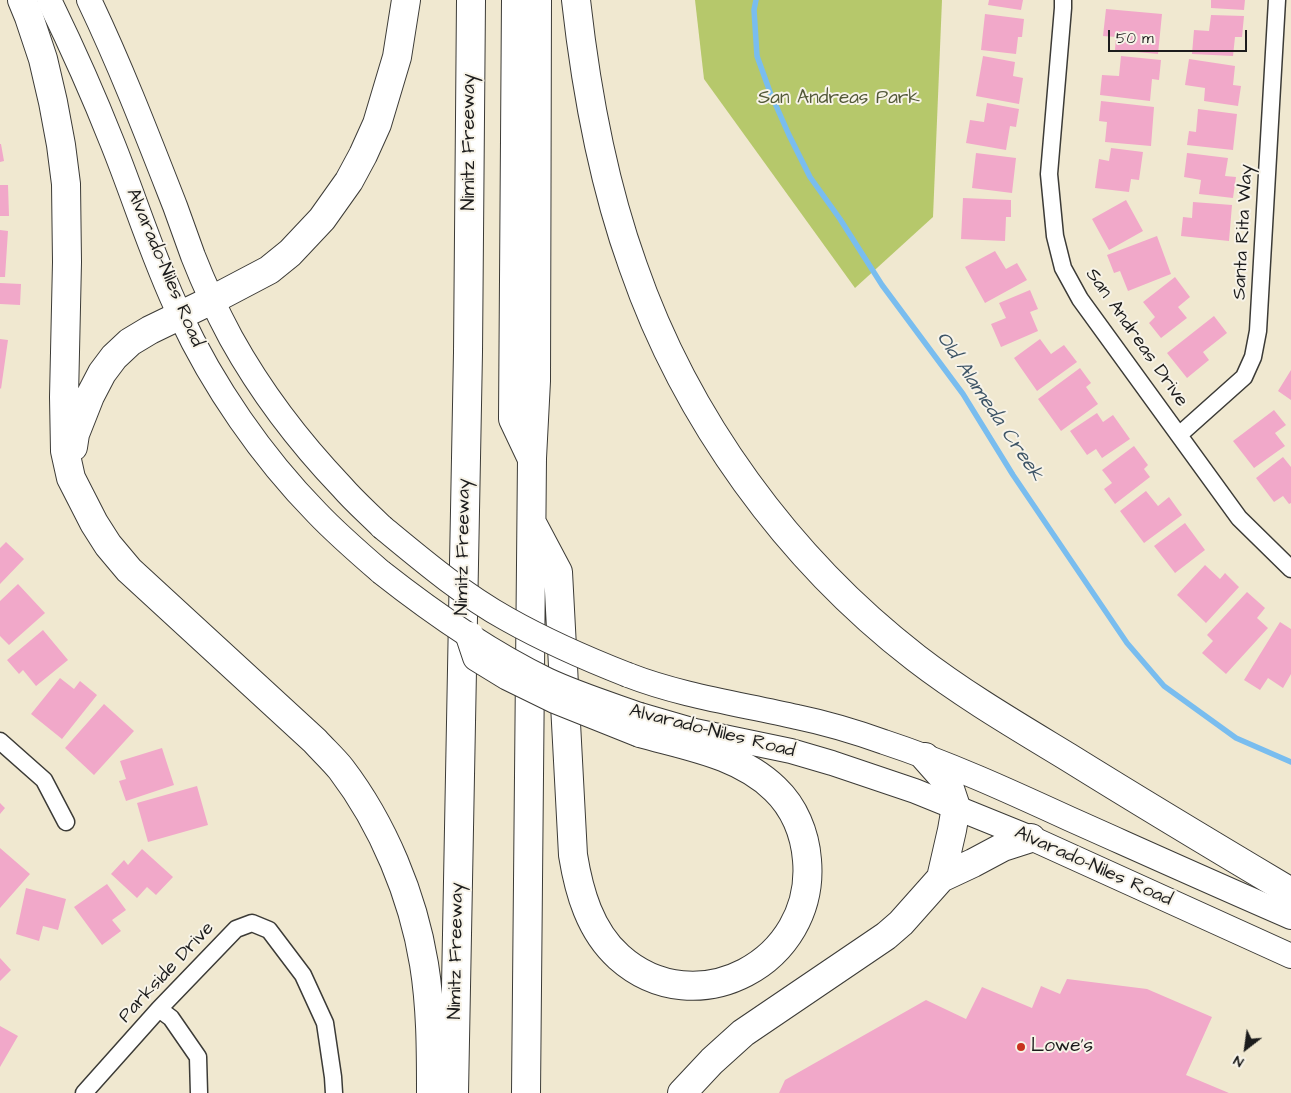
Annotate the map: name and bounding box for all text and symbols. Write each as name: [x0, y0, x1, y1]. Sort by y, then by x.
scale bar: [1111, 20, 1250, 52]
text: 50 m: [1116, 28, 1154, 49]
street label: Nimitz Freeway: [459, 74, 481, 210]
park label: San Andreas Park: [758, 88, 920, 110]
street label: Santa Rita Way: [1229, 164, 1259, 300]
street label: Alvarado-Niles Road: [120, 185, 208, 351]
street label: San Andreas Drive: [1080, 264, 1192, 412]
water label: Old Alameda Creek: [930, 328, 1048, 486]
street label: Nimitz Freeway: [451, 478, 477, 616]
street label: Alvarado-Niles Road: [627, 700, 797, 764]
street label: Alvarado-Niles Road: [1011, 822, 1175, 912]
street label: Nimitz Freeway: [444, 882, 470, 1020]
street label: Parkside Drive: [114, 918, 220, 1028]
north arrow: [1221, 1023, 1271, 1073]
place label: Lowe's: [1031, 1036, 1093, 1058]
marker: Lowe's: [1015, 1041, 1027, 1053]
text: N: [1230, 1050, 1247, 1072]

